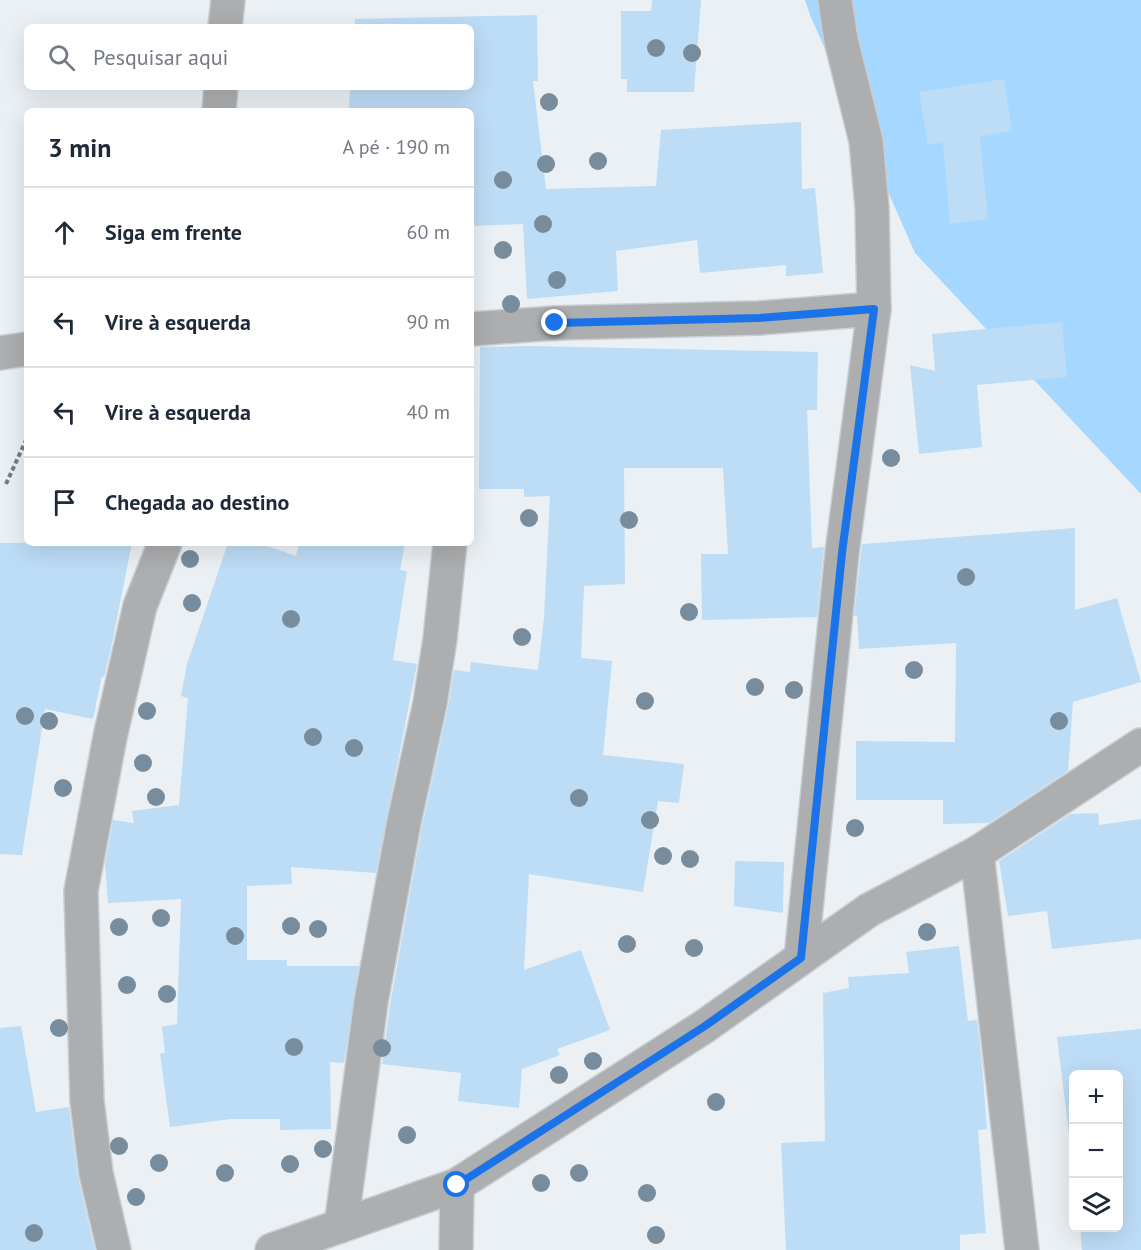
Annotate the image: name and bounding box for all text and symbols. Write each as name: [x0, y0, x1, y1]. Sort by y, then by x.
search box: [24, 24, 474, 90]
icon: search: [45, 41, 78, 74]
text: Pesquisar aqui: [93, 43, 229, 71]
text: 3 min: [48, 131, 111, 164]
text: A pé · 190 m: [343, 134, 450, 160]
icon: ahead: [48, 216, 81, 249]
text: Siga em frente: [105, 218, 242, 246]
text: 60 m: [407, 219, 450, 245]
icon: left: [48, 306, 81, 339]
text: Vire à esquerda: [105, 308, 251, 336]
text: 90 m: [407, 309, 450, 335]
route end: [541, 309, 567, 335]
icon: left: [48, 396, 81, 429]
text: Vire à esquerda: [105, 398, 251, 426]
text: 40 m: [407, 399, 450, 425]
icon: arrive: [48, 486, 81, 519]
text: Chegada ao destino: [105, 488, 289, 516]
map controls: [1069, 1070, 1123, 1232]
button: +: [1069, 1070, 1123, 1124]
button: −: [1069, 1124, 1123, 1178]
route start: [443, 1171, 469, 1197]
button: layers: [1069, 1178, 1123, 1232]

